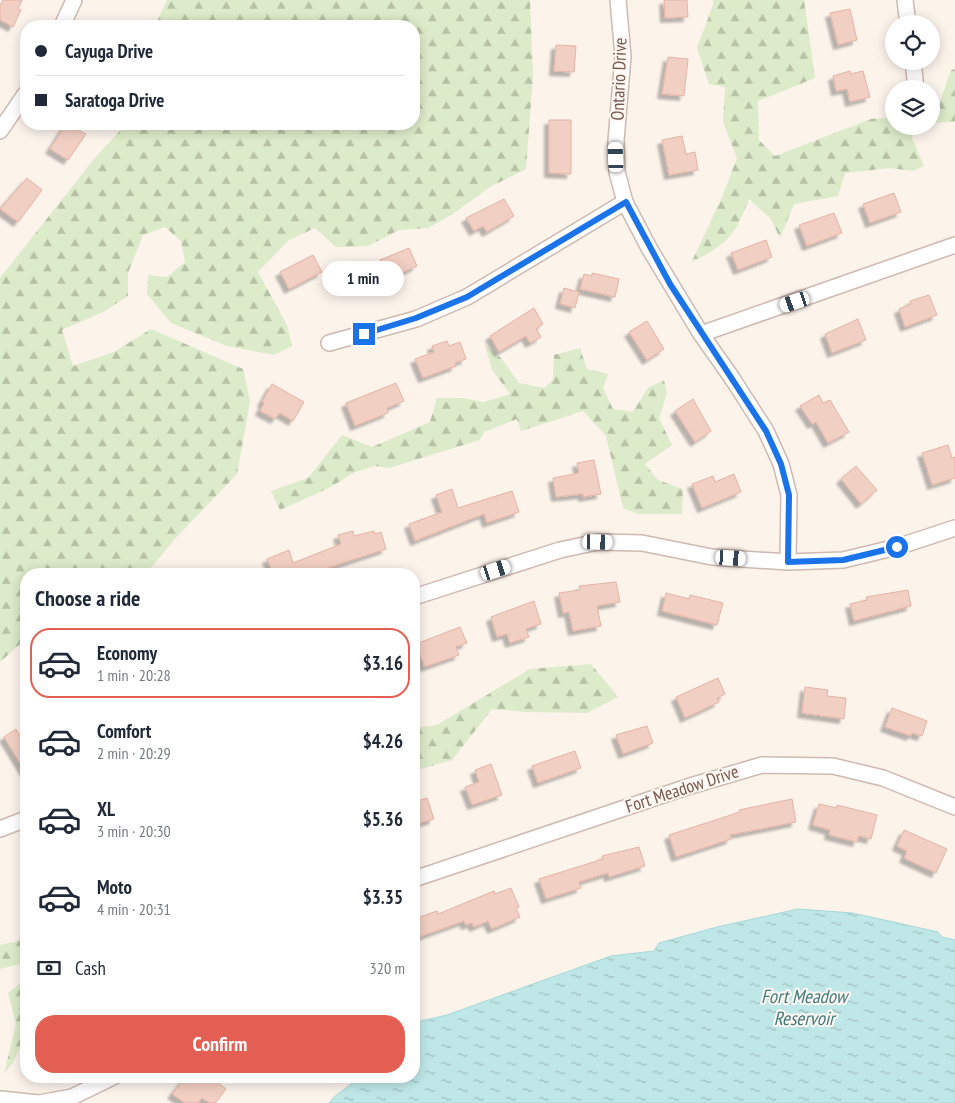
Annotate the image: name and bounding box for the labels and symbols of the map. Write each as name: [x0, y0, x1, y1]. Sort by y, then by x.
street label: Ontario Drive: [606, 37, 631, 121]
car: [607, 142, 624, 172]
callout: 1 min: [323, 262, 405, 296]
car: [778, 290, 811, 314]
route end: [353, 323, 375, 345]
car: [582, 534, 613, 550]
route start: [886, 536, 908, 558]
car: [715, 550, 746, 566]
car: [479, 558, 512, 582]
street label: Fort Meadow Drive: [622, 759, 741, 818]
water label: Fort Meadow Reservoir: [761, 984, 850, 1030]

